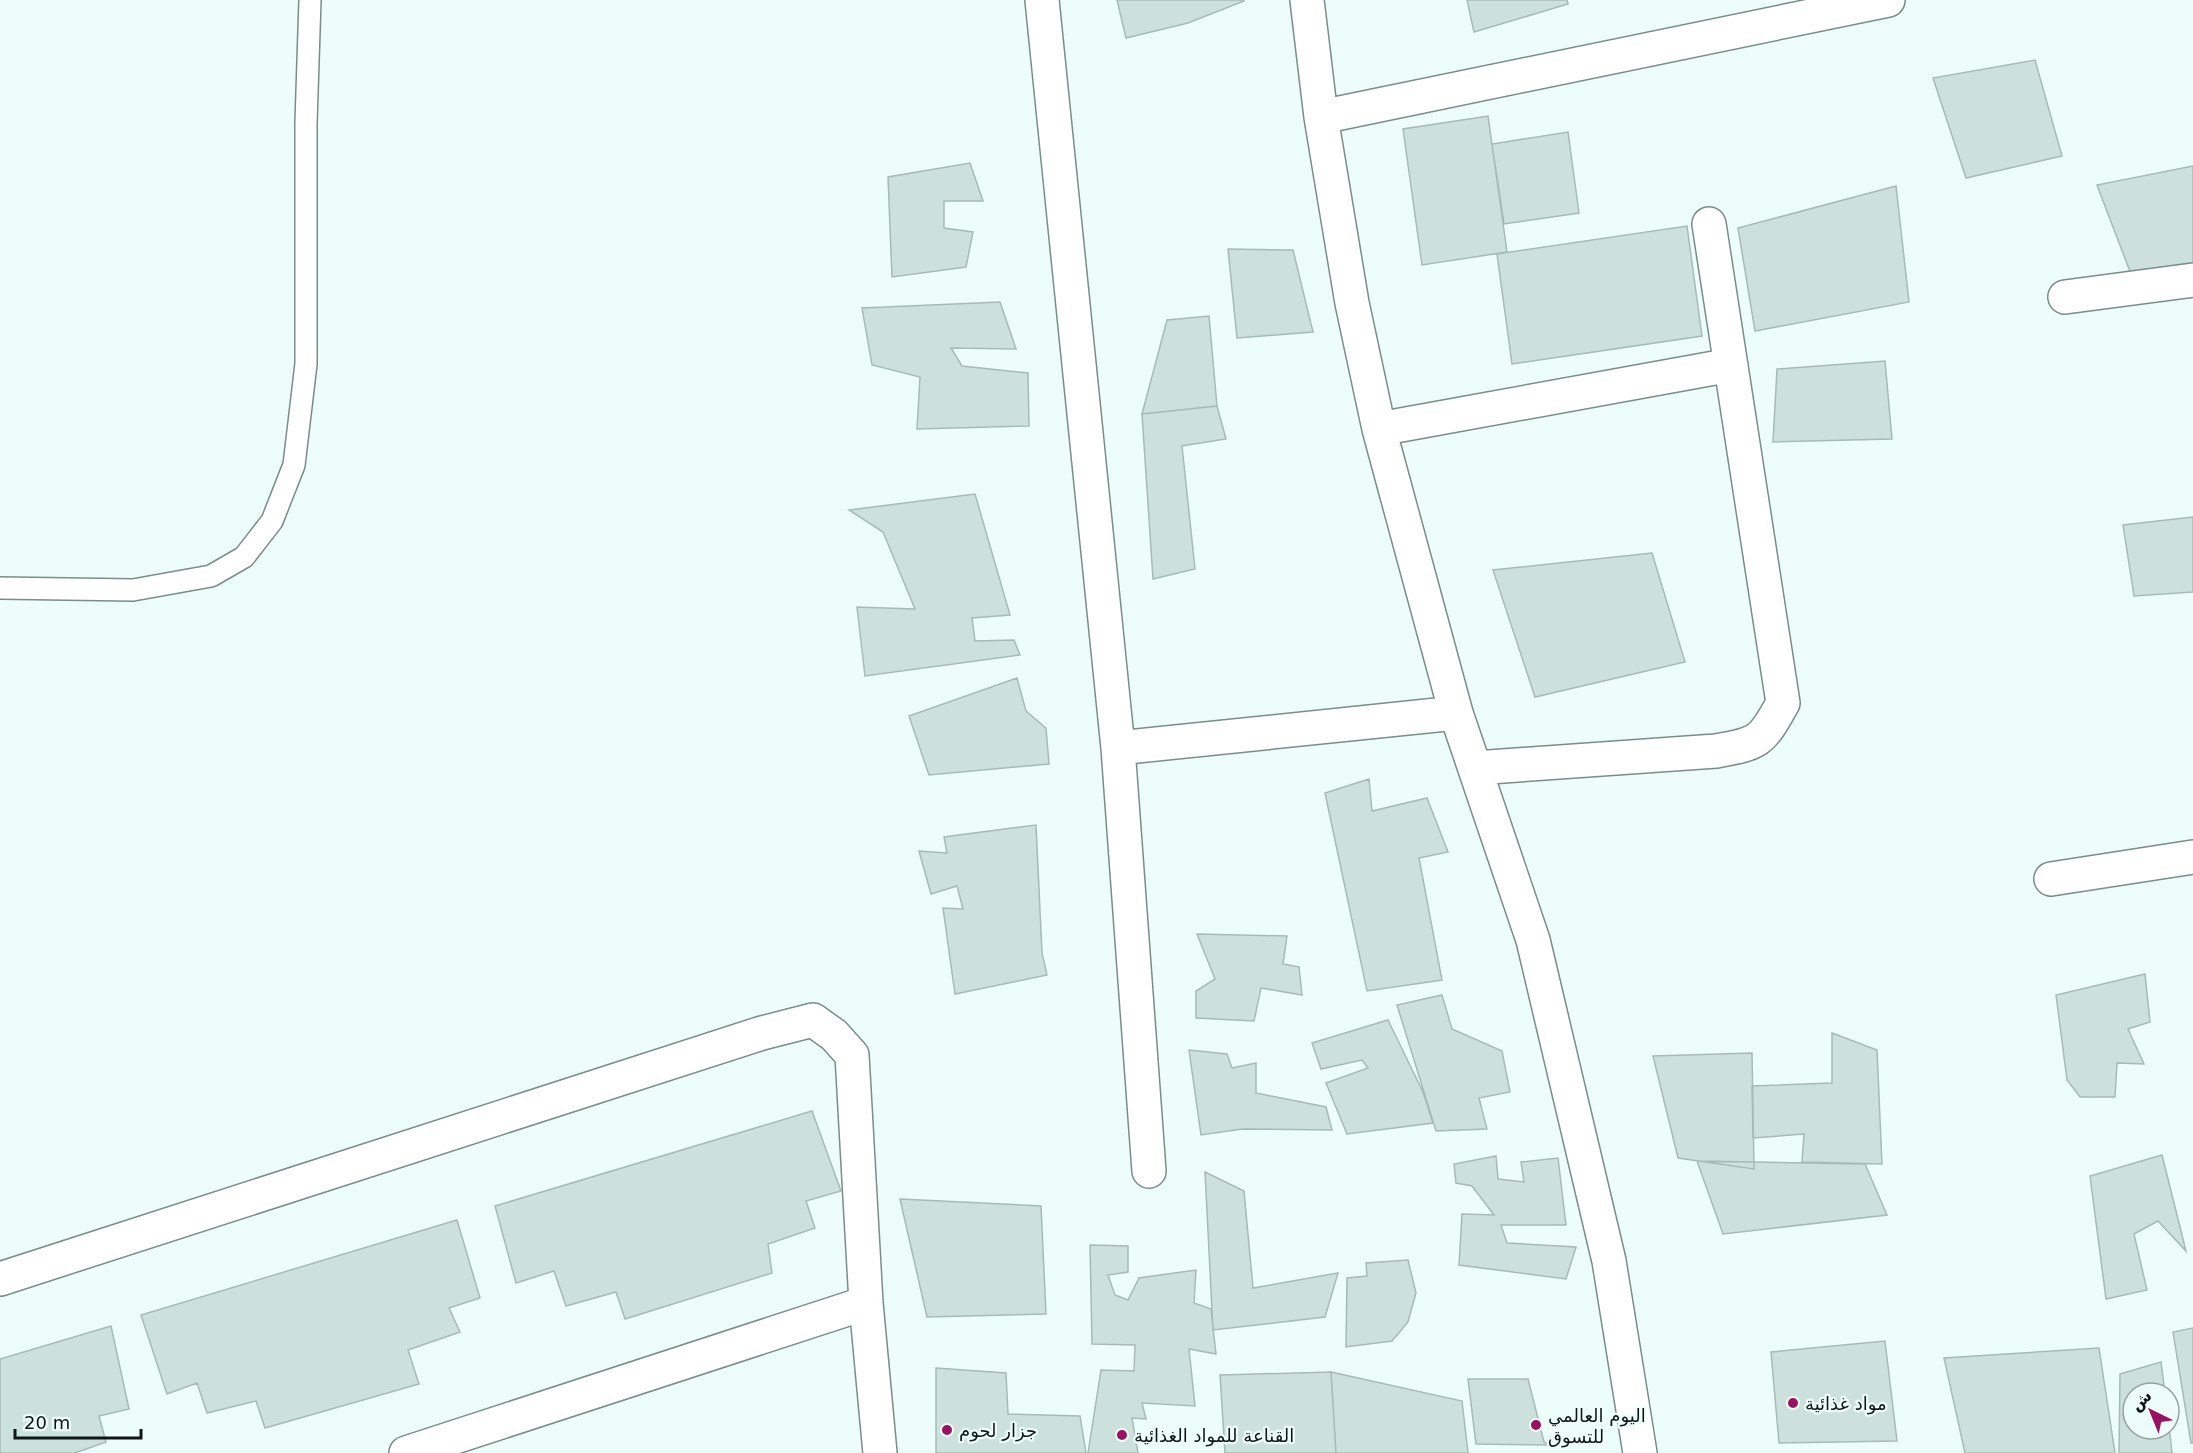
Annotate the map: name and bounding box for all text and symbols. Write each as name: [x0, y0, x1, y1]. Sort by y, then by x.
north arrow: [2121, 1381, 2181, 1441]
text: ش: [2127, 1386, 2156, 1415]
place label: مواد غذائية: [1805, 1393, 1887, 1415]
marker: مواد غذائية: [1786, 1396, 1800, 1410]
scale bar: [15, 1402, 141, 1440]
place label: اليوم العالمي للتسوق: [1548, 1405, 1646, 1448]
text: 20 m: [24, 1412, 70, 1433]
marker: اليوم العالمي للتسوق: [1529, 1418, 1543, 1432]
place label: جزار لحوم: [959, 1420, 1037, 1442]
marker: جزار لحوم: [940, 1423, 954, 1437]
place label: القناعة للمواد الغذائية: [1134, 1425, 1294, 1447]
marker: القناعة للمواد الغذائية: [1115, 1428, 1129, 1442]

